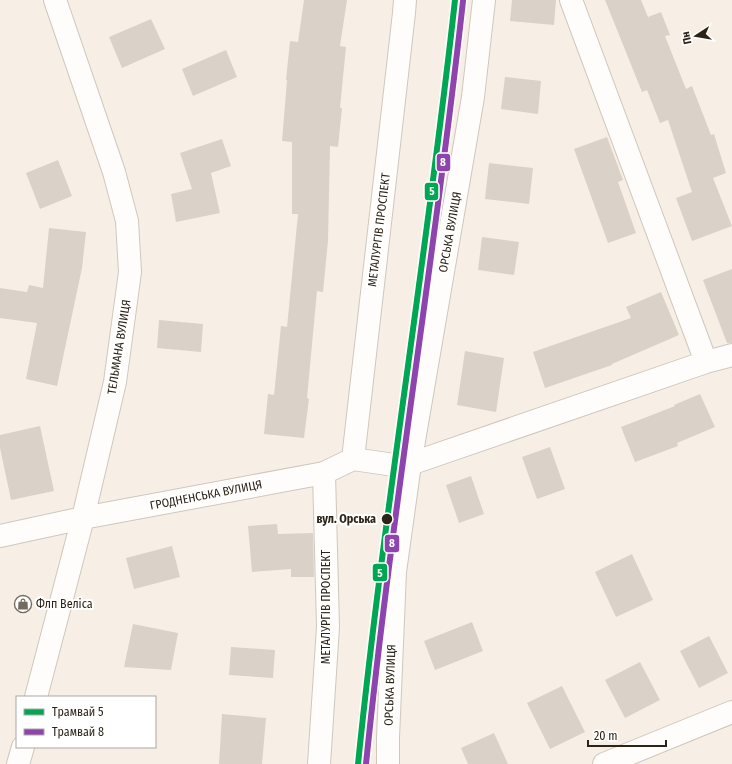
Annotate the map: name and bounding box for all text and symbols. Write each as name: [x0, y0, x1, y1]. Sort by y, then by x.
north arrow: [676, 16, 716, 56]
text: Пн: [679, 30, 694, 45]
line badge: 8: [436, 153, 451, 172]
text: 8: [440, 156, 446, 169]
street label: МЕТАЛУРГІВ ПРОСПЕКТ: [365, 172, 393, 288]
line badge: 5: [424, 182, 439, 201]
text: 5: [429, 185, 435, 198]
street label: ОРСЬКА ВУЛИЦЯ: [436, 191, 464, 273]
street label: ТЕЛЬМАНА ВУЛИЦЯ: [105, 299, 133, 395]
street label: ГРОДНЕНСЬКА ВУЛИЦЯ: [149, 477, 263, 513]
place label: вул. Орська: [316, 512, 376, 526]
marker: вул. Орська: [380, 512, 394, 526]
line badge: 8: [384, 534, 400, 553]
text: 8: [389, 537, 395, 550]
street label: МЕТАЛУРГІВ ПРОСПЕКТ: [319, 549, 333, 664]
line badge: 5: [372, 563, 388, 582]
text: 5: [377, 567, 383, 580]
shop icon: Флп Веліса: [13, 594, 33, 614]
place label: Флп Веліса: [36, 597, 93, 611]
street label: ОРСЬКА ВУЛИЦЯ: [382, 644, 398, 726]
legend: [16, 696, 156, 748]
text: Трамвай 5: [52, 705, 104, 719]
scale bar: [588, 722, 666, 748]
text: Трамвай 8: [52, 725, 104, 739]
text: 20 m: [594, 729, 618, 743]

